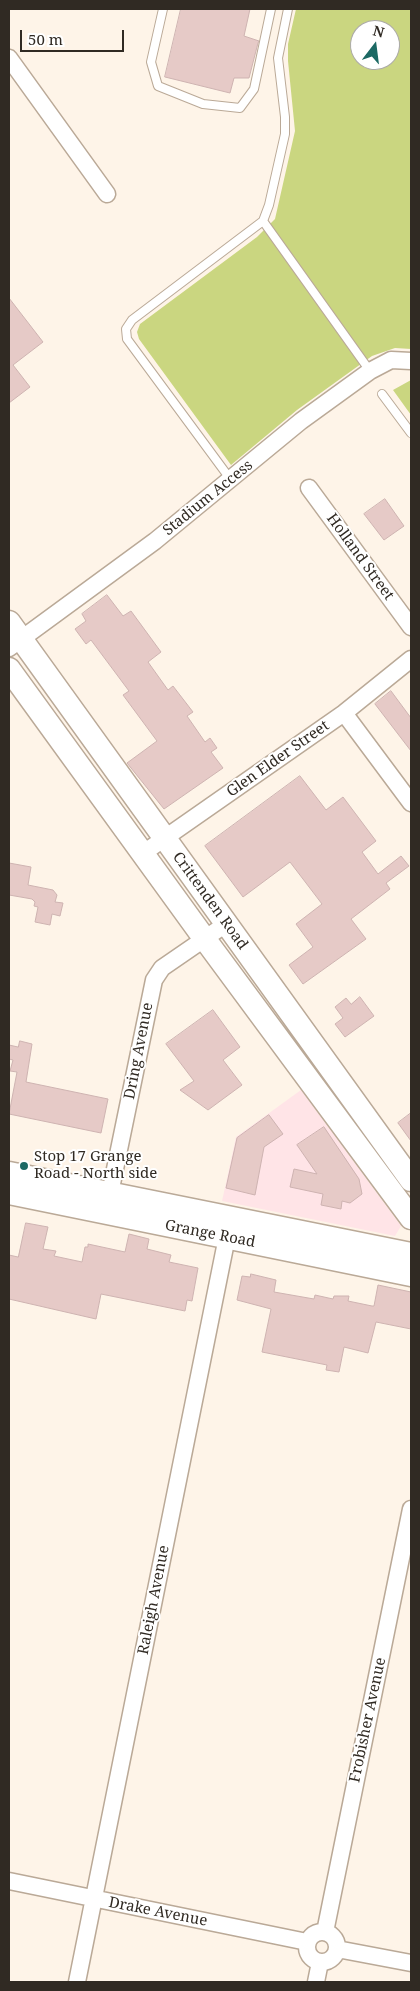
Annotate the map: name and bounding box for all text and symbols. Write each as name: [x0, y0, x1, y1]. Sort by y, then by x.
scale bar: [22, 20, 126, 52]
north arrow: [350, 20, 400, 70]
text: N: [371, 20, 387, 42]
text: 50 m: [28, 29, 63, 49]
street label: Stadium Access: [160, 456, 256, 540]
street label: Holland Street: [322, 510, 398, 604]
street label: Glen Elder Street: [223, 717, 333, 801]
street label: Crittenden Road: [169, 849, 251, 953]
street label: Dring Avenue: [121, 1001, 157, 1101]
place label: Stop 17 Grange Road - North side: [34, 1148, 157, 1183]
marker: Stop 17 Grange Road - North side: [18, 1160, 30, 1172]
street label: Grange Road: [163, 1216, 257, 1252]
street label: Raleigh Avenue: [135, 1544, 173, 1656]
street label: Frobisher Avenue: [346, 1656, 390, 1784]
street label: Drake Avenue: [107, 1894, 209, 1930]

